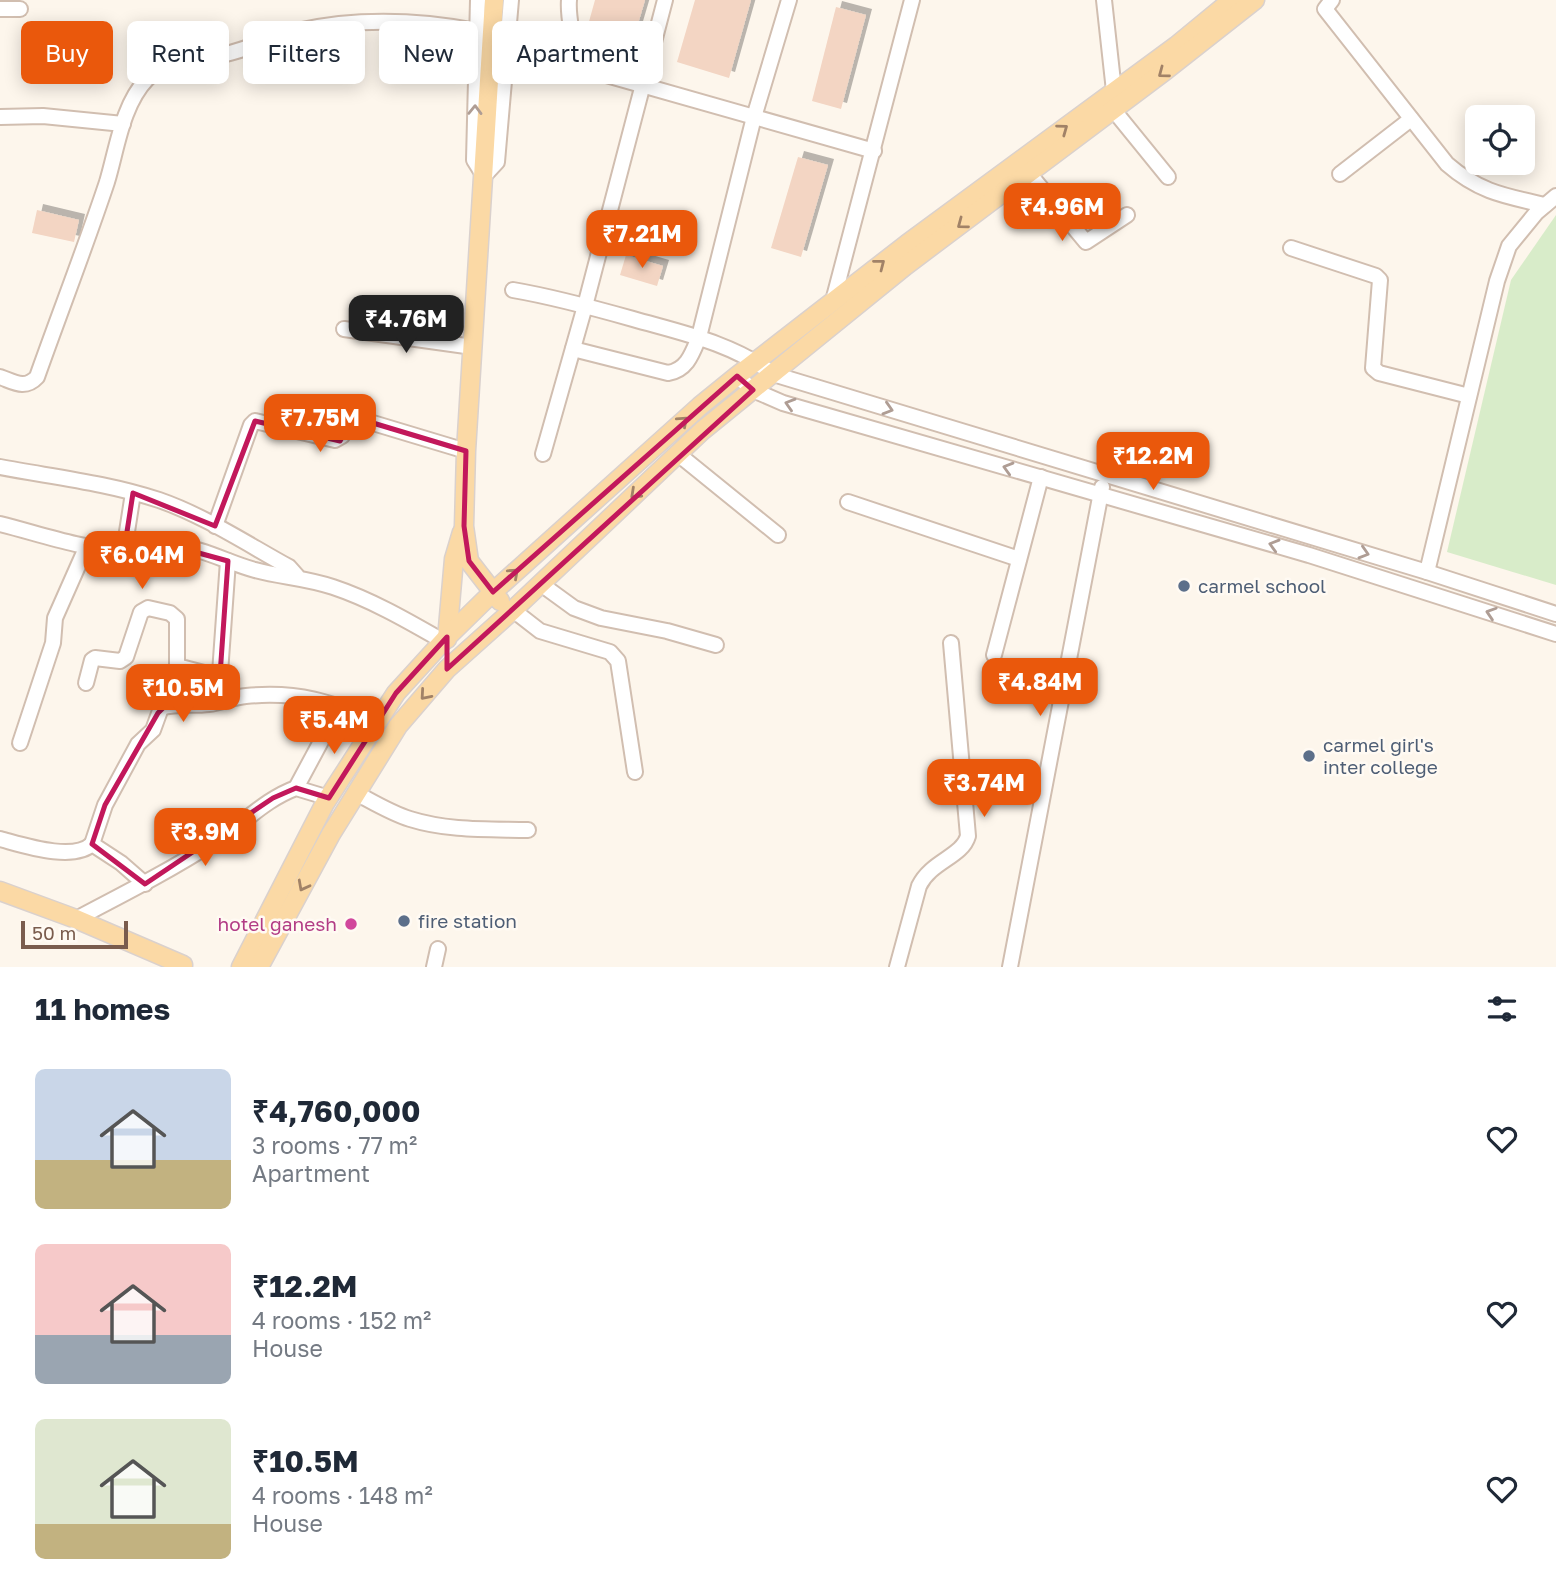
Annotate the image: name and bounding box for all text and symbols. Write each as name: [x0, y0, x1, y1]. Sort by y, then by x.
chip: Buy: [21, 21, 113, 84]
chip: Rent: [127, 21, 229, 84]
chip: Filters: [243, 21, 365, 84]
chip: New: [379, 21, 478, 84]
chip: Apartment: [492, 21, 663, 84]
one-way arrow: [1158, 64, 1171, 77]
one-way arrow: [467, 105, 483, 115]
map controls: [1465, 105, 1535, 175]
button: locate: [1465, 105, 1535, 175]
one-way arrow: [1055, 124, 1068, 137]
pin: ₹4.96M: [1005, 184, 1119, 243]
text: ₹4.96M: [1020, 192, 1104, 220]
pin: ₹7.21M: [585, 210, 699, 270]
one-way arrow: [957, 216, 969, 229]
text: ₹7.21M: [602, 219, 682, 247]
one-way arrow: [873, 260, 885, 273]
pin: ₹4.76M: [349, 296, 463, 355]
text: ₹4.76M: [365, 304, 447, 332]
pin: ₹7.75M: [263, 394, 377, 454]
one-way arrow: [784, 398, 796, 413]
one-way arrow: [882, 401, 894, 416]
text: ₹7.75M: [280, 403, 360, 431]
one-way arrow: [675, 417, 688, 429]
pin: ₹12.2M: [1096, 433, 1210, 492]
text: ₹12.2M: [1113, 441, 1193, 469]
one-way arrow: [1003, 461, 1015, 476]
one-way arrow: [631, 486, 644, 498]
pin: ₹6.04M: [85, 532, 199, 591]
one-way arrow: [1268, 539, 1280, 553]
text: ₹6.04M: [100, 540, 184, 568]
one-way arrow: [1358, 545, 1370, 560]
one-way arrow: [506, 569, 519, 581]
place label: carmel school: [1198, 574, 1326, 597]
marker: carmel school: [1176, 578, 1192, 594]
one-way arrow: [1485, 607, 1498, 621]
pin: ₹4.84M: [983, 658, 1097, 718]
pin: ₹10.5M: [126, 664, 240, 724]
text: ₹4.84M: [998, 667, 1082, 695]
text: ₹10.5M: [142, 673, 224, 701]
one-way arrow: [421, 687, 433, 700]
pin: ₹5.4M: [285, 696, 383, 756]
text: ₹5.4M: [299, 705, 369, 733]
place label: carmel girl's inter college: [1323, 733, 1438, 778]
marker: carmel girl's inter college: [1301, 748, 1317, 764]
pin: ₹3.74M: [927, 760, 1041, 819]
text: ₹3.74M: [943, 768, 1025, 796]
pin: ₹3.9M: [156, 808, 254, 868]
text: ₹3.9M: [170, 817, 240, 845]
one-way arrow: [297, 879, 311, 891]
place label: fire station: [418, 909, 517, 932]
place label: hotel ganesh: [218, 912, 337, 935]
marker: fire station: [396, 913, 412, 929]
marker: hotel ganesh: [343, 916, 359, 932]
scale bar: [21, 918, 128, 950]
text: 50 m: [32, 921, 76, 944]
icon: filters: [1483, 990, 1521, 1028]
text: 11 homes: [35, 991, 170, 1027]
text: ₹4,760,000: [252, 1093, 421, 1129]
icon: home: [91, 1097, 175, 1181]
icon: heart: [1483, 1120, 1521, 1158]
text: 3 rooms · 77 m²: [252, 1131, 417, 1159]
text: Apartment: [252, 1159, 370, 1187]
text: ₹12.2M: [252, 1268, 358, 1304]
icon: home: [91, 1272, 175, 1356]
icon: heart: [1483, 1295, 1521, 1333]
text: 4 rooms · 152 m²: [252, 1306, 431, 1334]
text: House: [252, 1334, 323, 1362]
text: ₹10.5M: [252, 1443, 359, 1479]
icon: home: [91, 1447, 175, 1531]
icon: heart: [1483, 1470, 1521, 1508]
text: 4 rooms · 148 m²: [252, 1481, 433, 1509]
text: House: [252, 1509, 323, 1537]

